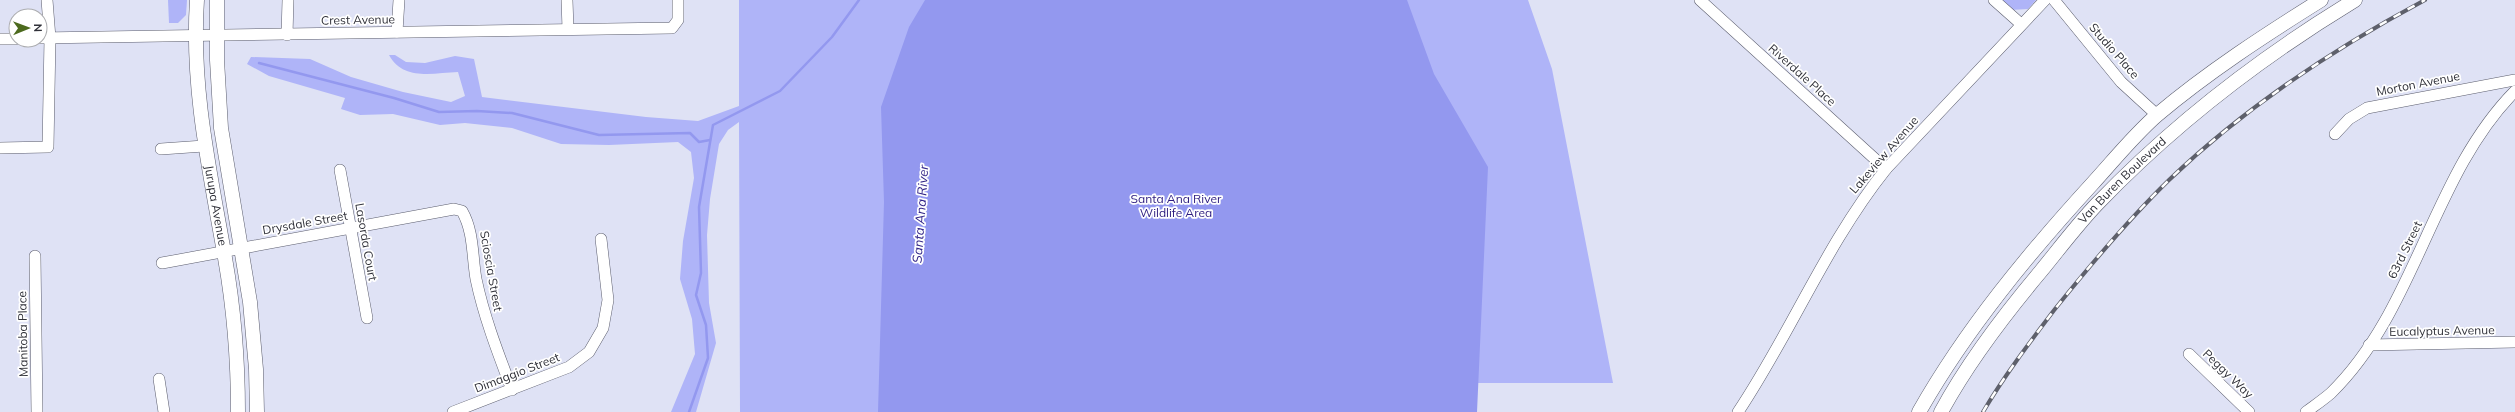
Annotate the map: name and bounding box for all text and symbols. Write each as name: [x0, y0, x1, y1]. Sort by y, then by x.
north arrow: [8, 8, 48, 48]
street label: Crest Avenue: [321, 11, 395, 28]
street label: Studio Place: [2086, 20, 2143, 82]
text: N: [31, 24, 45, 32]
street label: Riverdale Place: [1766, 40, 1839, 109]
street label: Morton Avenue: [2375, 68, 2461, 99]
street label: Lakeview Avenue: [1846, 113, 1921, 196]
street label: Van Buren Boulevard: [2075, 134, 2169, 227]
water label: Santa Ana River: [909, 163, 931, 264]
street label: Jurupa Avenue: [202, 164, 231, 247]
park label: Santa Ana River Wildlife Area: [1131, 191, 1222, 220]
street label: Lasorda Court: [352, 202, 381, 282]
street label: Drysdale Street: [261, 208, 349, 237]
street label: 63rd Street: [2384, 219, 2425, 281]
street label: Scioscia Street: [477, 230, 506, 312]
street label: Manitoba Place: [14, 291, 31, 377]
street label: Eucalyptus Avenue: [2389, 322, 2495, 339]
street label: Peggy Way: [2200, 346, 2257, 402]
street label: Dimaggio Street: [472, 349, 562, 396]

